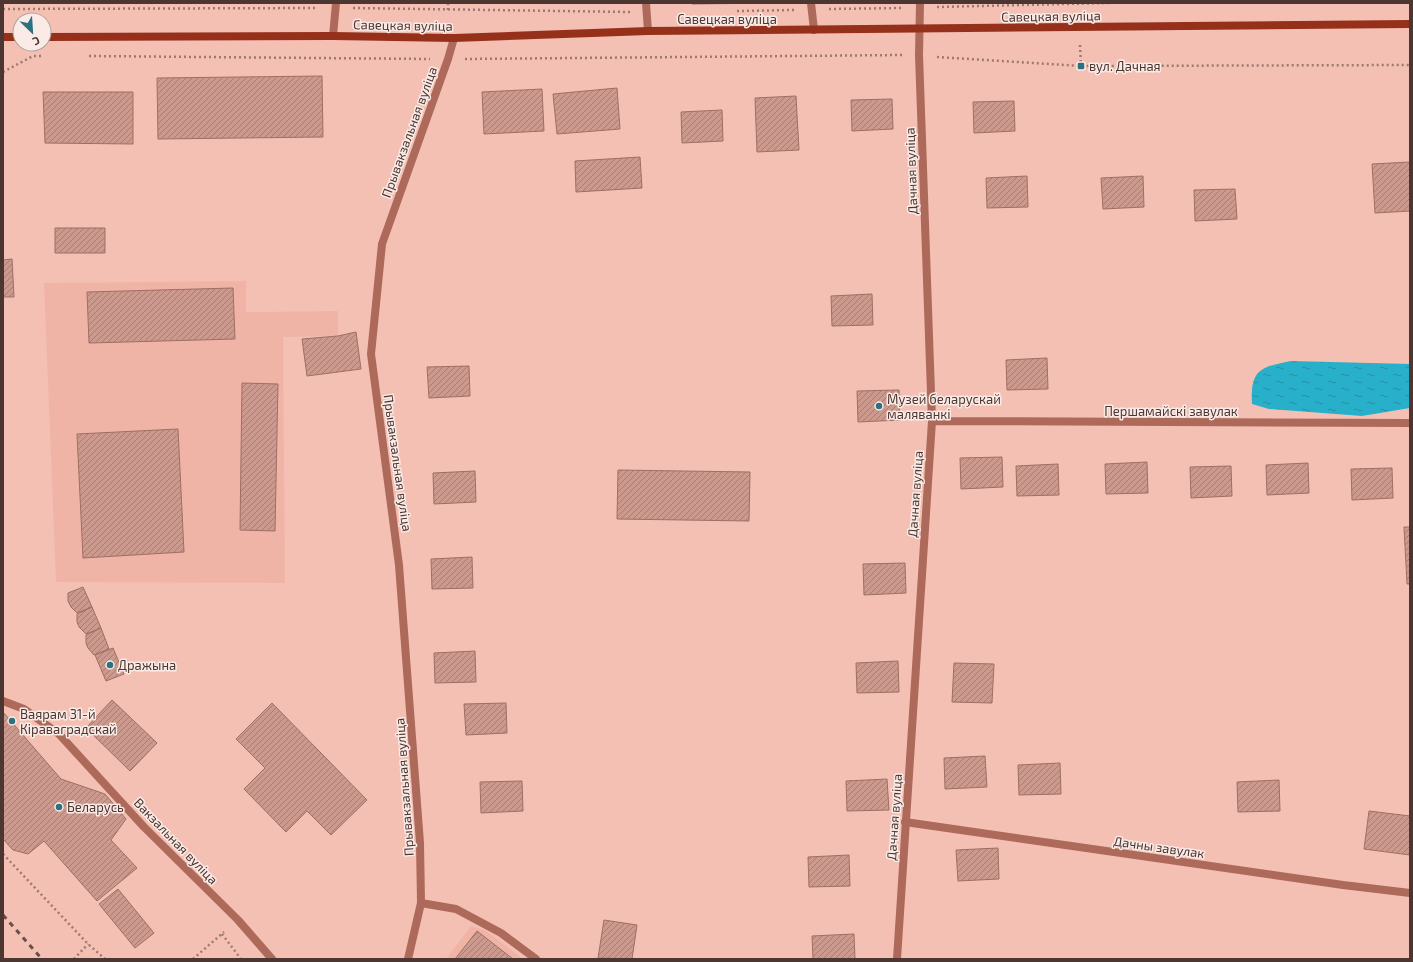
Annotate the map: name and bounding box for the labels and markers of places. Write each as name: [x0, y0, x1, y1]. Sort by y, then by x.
place label: вул. Дачная: [1089, 58, 1161, 74]
marker: вул. Дачная: [1076, 61, 1086, 71]
place label: Музей беларускай маляванкі: [887, 391, 1001, 422]
marker: Музей беларускай маляванкі: [874, 401, 884, 411]
place label: Дражына: [118, 657, 176, 673]
marker: Дражына: [105, 660, 115, 670]
place label: Ваярам 31-й Кіраваградскай: [20, 706, 117, 737]
marker: Ваярам 31-й Кіраваградскай: [7, 716, 17, 726]
place label: Беларусь: [67, 799, 124, 815]
marker: Беларусь: [54, 802, 64, 812]

